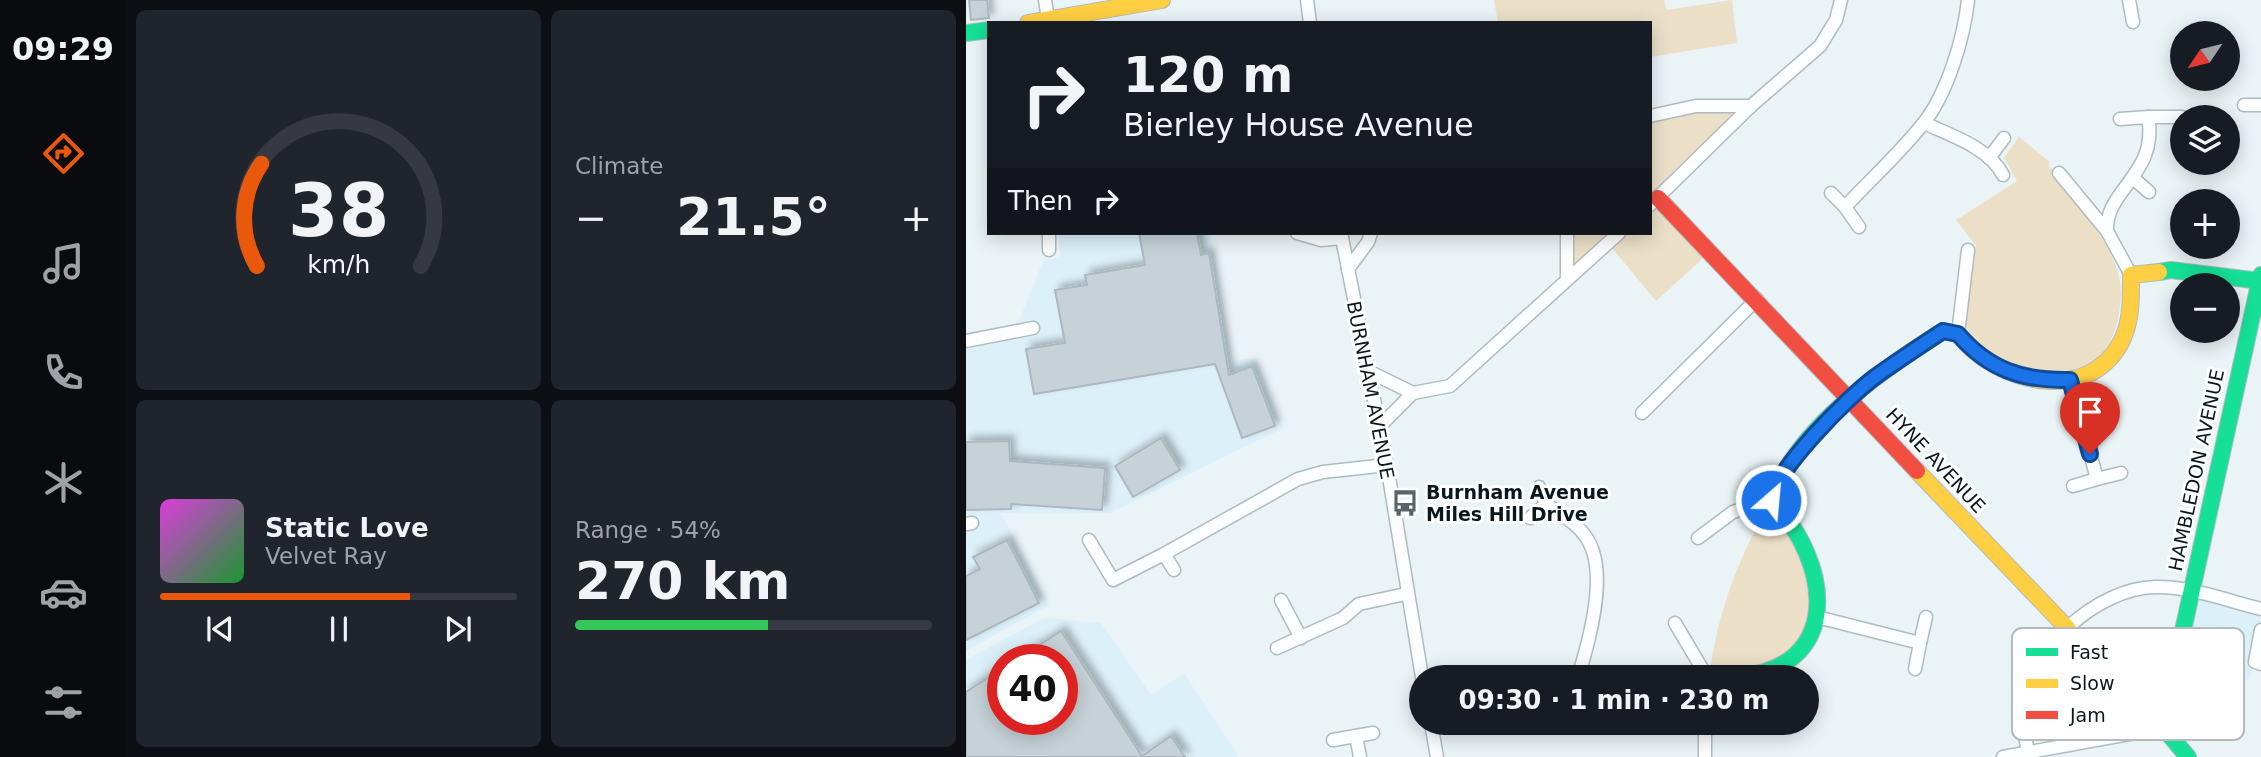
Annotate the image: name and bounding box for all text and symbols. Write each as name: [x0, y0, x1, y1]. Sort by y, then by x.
north arrow: [2170, 21, 2240, 91]
map controls: [2170, 21, 2240, 343]
text: 09:29: [12, 30, 114, 68]
text: 120 m: [1123, 47, 1293, 104]
icon: right: [1008, 49, 1099, 140]
button: layers: [2170, 105, 2240, 175]
text: Bierley House Avenue: [1123, 106, 1474, 144]
icon: directions: [39, 129, 88, 178]
text: Climate: [575, 153, 664, 179]
text: 38: [288, 168, 389, 253]
icon: right: [1087, 182, 1125, 220]
text: Then: [1008, 186, 1073, 216]
text: 21.5°: [676, 187, 831, 247]
button: +: [2170, 189, 2240, 259]
text: −: [575, 196, 607, 240]
text: +: [900, 196, 932, 240]
icon: music: [39, 239, 88, 288]
text: km/h: [307, 250, 370, 279]
button: −: [2170, 273, 2240, 343]
street label: BURNHAM AVENUE: [1343, 299, 1399, 481]
icon: phone: [39, 348, 88, 397]
street label: HAMBLEDON AVENUE: [2164, 367, 2228, 573]
pin: [2060, 382, 2120, 454]
icon: arrive: [2071, 393, 2109, 431]
street label: HYNE AVENUE: [1882, 403, 1990, 517]
icon: climate: [39, 458, 88, 507]
position arrow: [1734, 463, 1808, 537]
place label: Burnham Avenue Miles Hill Drive: [1426, 481, 1609, 525]
bus stop icon: Burnham Avenue Miles Hill Drive: [1390, 488, 1420, 518]
text: Static Love: [265, 513, 429, 543]
text: Range · 54%: [575, 517, 721, 543]
text: Velvet Ray: [265, 543, 387, 569]
text: 270 km: [575, 551, 790, 611]
icon: car: [39, 568, 88, 617]
icon: previous: [201, 610, 239, 648]
icon: pause: [320, 610, 358, 648]
icon: next: [439, 610, 477, 648]
legend: [2012, 628, 2244, 740]
text: Fast: [2070, 641, 2108, 663]
speed limit sign: 40: [987, 644, 1078, 735]
text: Slow: [2070, 672, 2115, 694]
icon: filters: [39, 678, 88, 727]
text: 09:30 · 1 min · 230 m: [1459, 685, 1769, 715]
text: Jam: [2069, 704, 2106, 726]

